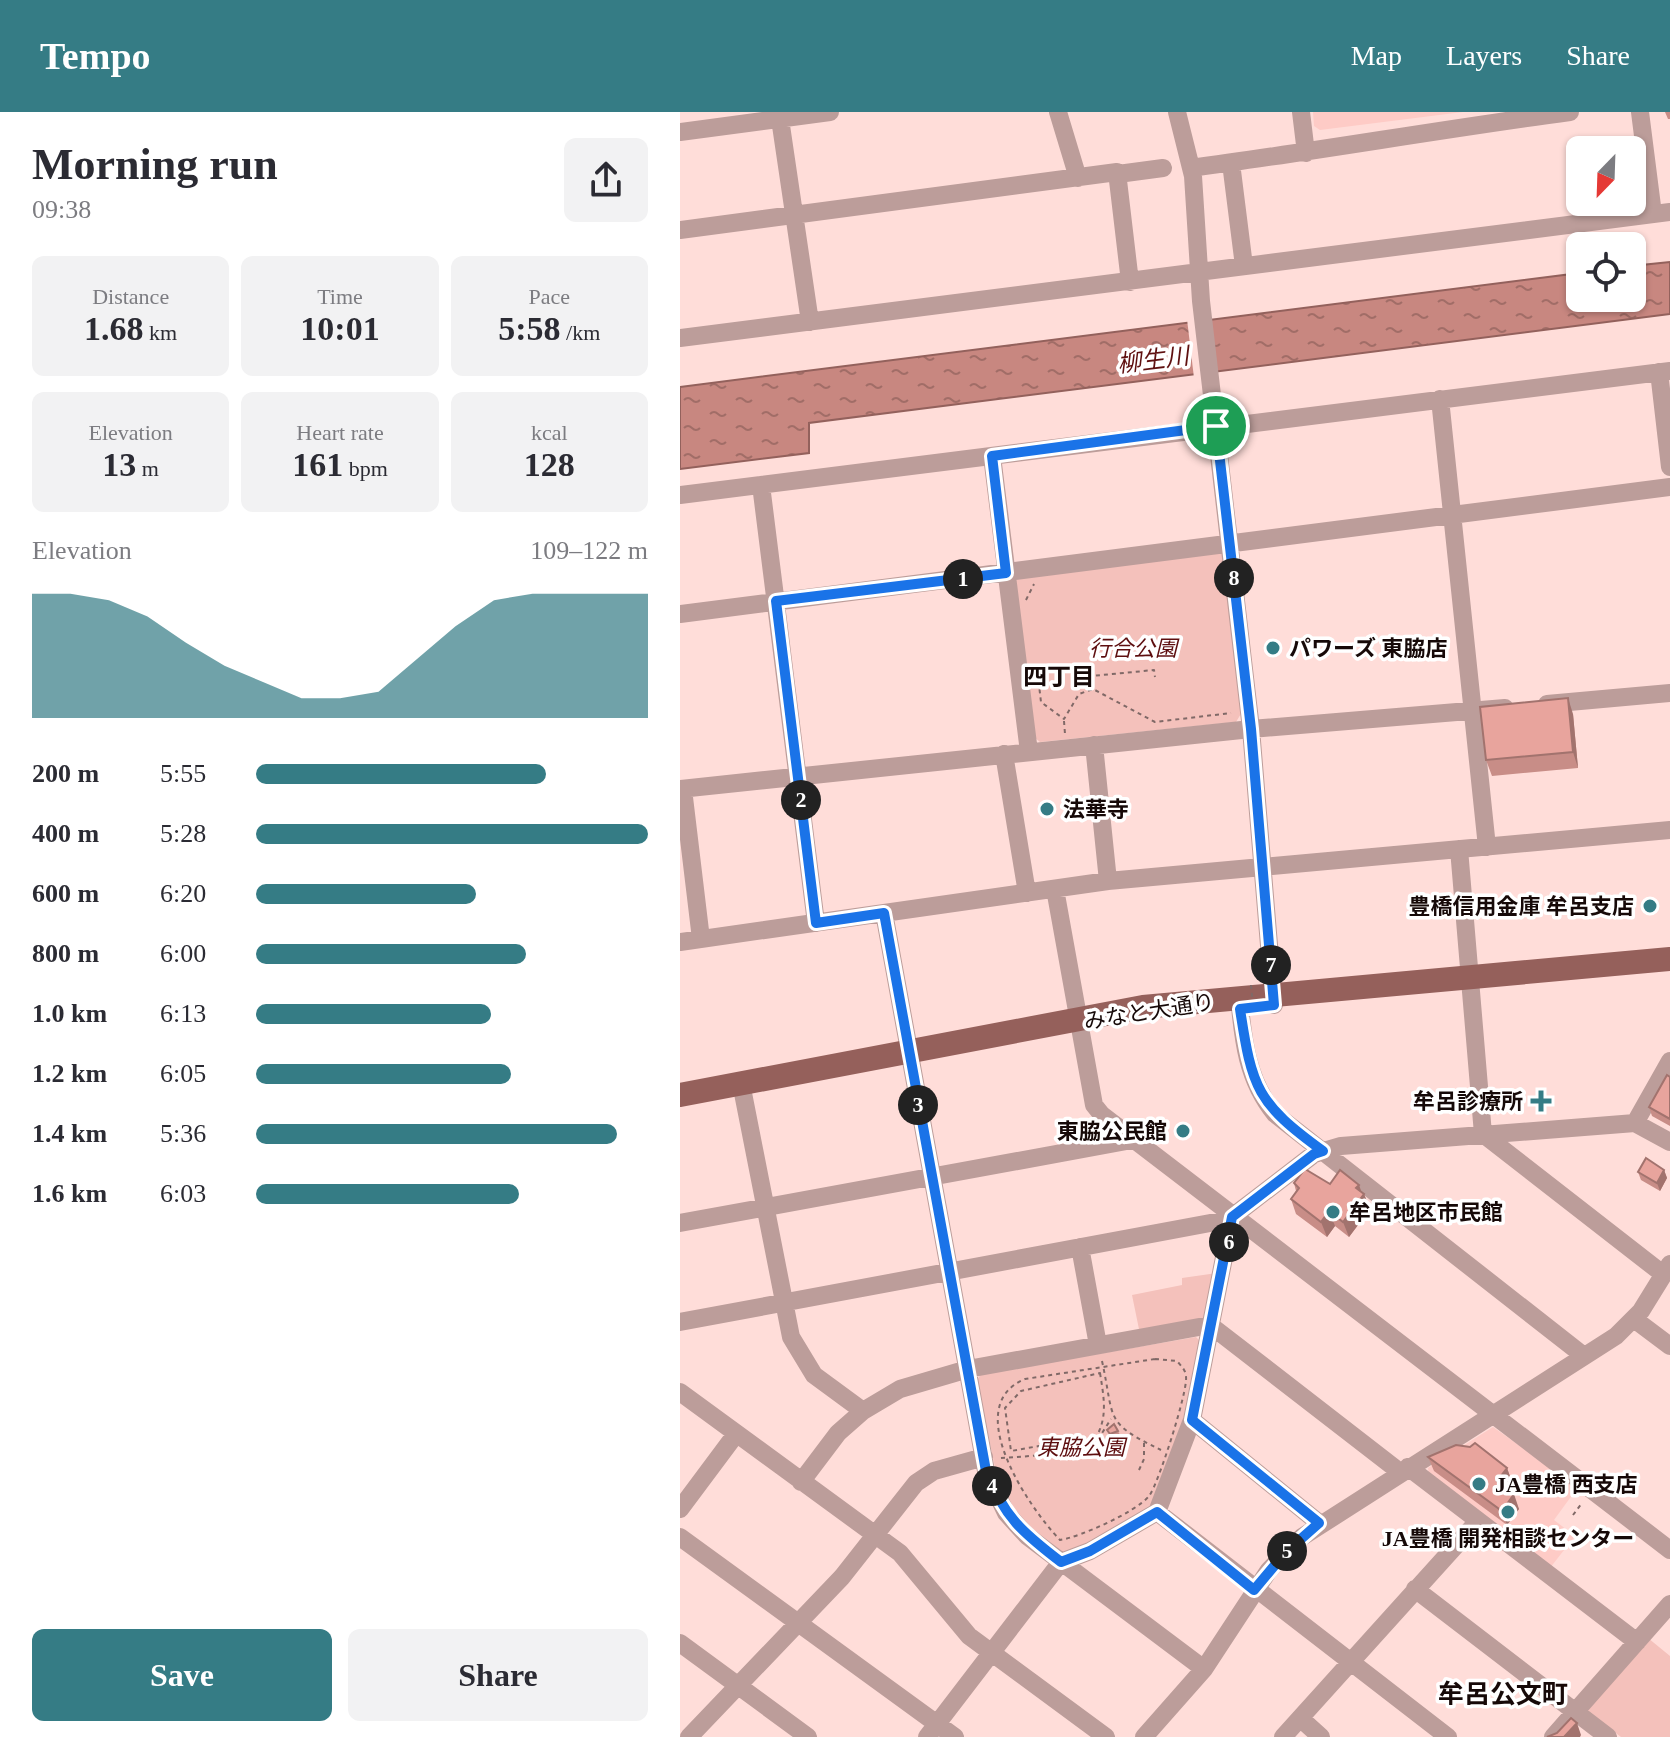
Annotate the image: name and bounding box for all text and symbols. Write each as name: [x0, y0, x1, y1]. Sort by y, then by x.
text: Tempo: [40, 35, 151, 77]
text: Map: [1351, 40, 1402, 71]
text: Layers: [1446, 40, 1522, 71]
text: Share: [1566, 40, 1630, 71]
north arrow: [1566, 136, 1646, 216]
map controls: [1566, 136, 1646, 312]
button: share: [564, 138, 648, 222]
text: Morning run: [32, 140, 278, 189]
text: 09:38: [32, 195, 91, 224]
button: locate: [1566, 232, 1646, 312]
text: Distance: [92, 284, 169, 309]
text: Time: [317, 284, 363, 309]
text: Pace: [529, 284, 570, 309]
text: 1.68: [84, 310, 144, 347]
text: 10:01: [300, 310, 380, 347]
text: 5:58: [498, 310, 561, 347]
text: km: [144, 320, 177, 345]
text: /km: [561, 320, 600, 345]
water label: 柳生川: [1116, 342, 1193, 377]
pin: [1182, 392, 1250, 460]
icon: arrive: [1194, 404, 1238, 448]
text: Elevation: [89, 420, 173, 445]
text: Heart rate: [296, 420, 384, 445]
text: kcal: [531, 420, 568, 445]
text: 13: [102, 446, 136, 483]
text: 161: [292, 446, 343, 483]
text: 128: [524, 446, 575, 483]
text: m: [136, 456, 159, 481]
text: bpm: [343, 456, 388, 481]
text: Elevation: [32, 536, 132, 565]
text: 109–122 m: [530, 536, 648, 565]
pin: 8: [1214, 558, 1254, 598]
pin: 1: [943, 559, 983, 599]
text: 8: [1229, 565, 1240, 590]
text: 1: [958, 566, 969, 591]
park label: 行合公園: [1089, 636, 1180, 661]
place label: パワーズ 東脇店: [1289, 636, 1447, 661]
marker: パワーズ 東脇店: [1264, 639, 1282, 657]
district label: 四丁目: [1023, 664, 1095, 690]
text: 200 m: [32, 759, 99, 788]
text: 5:55: [160, 759, 206, 788]
pin: 2: [781, 780, 821, 820]
text: 2: [796, 787, 807, 812]
place label: 法華寺: [1063, 797, 1129, 822]
marker: 法華寺: [1038, 800, 1056, 818]
text: 400 m: [32, 819, 99, 848]
text: 5:28: [160, 819, 206, 848]
text: 600 m: [32, 879, 99, 908]
text: 6:20: [160, 879, 206, 908]
place label: 豊橋信用金庫 牟呂支店: [1408, 894, 1634, 919]
marker: 豊橋信用金庫 牟呂支店: [1641, 897, 1659, 915]
text: 800 m: [32, 939, 99, 968]
text: 6:00: [160, 939, 206, 968]
pin: 7: [1251, 945, 1291, 985]
text: 7: [1266, 952, 1277, 977]
street label: みなと大通り: [1082, 989, 1216, 1034]
text: 1.0 km: [32, 999, 107, 1028]
text: 6:13: [160, 999, 206, 1028]
text: 1.2 km: [32, 1059, 107, 1088]
text: 6:05: [160, 1059, 206, 1088]
pin: 3: [898, 1085, 938, 1125]
place label: 牟呂診療所: [1413, 1089, 1523, 1114]
marker: 牟呂診療所: [1530, 1090, 1552, 1112]
text: 3: [913, 1092, 924, 1117]
text: 1.4 km: [32, 1119, 107, 1148]
text: 5:36: [160, 1119, 206, 1148]
place label: 東脇公民館: [1057, 1119, 1167, 1144]
marker: 東脇公民館: [1174, 1122, 1192, 1140]
text: 1.6 km: [32, 1179, 107, 1208]
text: 6:03: [160, 1179, 206, 1208]
place label: 牟呂地区市民館: [1349, 1200, 1503, 1225]
marker: 牟呂地区市民館: [1324, 1203, 1342, 1221]
pin: 6: [1209, 1222, 1249, 1262]
text: 6: [1224, 1229, 1235, 1254]
park label: 東脇公園: [1037, 1435, 1128, 1460]
pin: 4: [972, 1466, 1012, 1506]
place label: JA豊橋 西支店: [1495, 1472, 1637, 1497]
text: 4: [987, 1473, 998, 1498]
marker: JA豊橋 西支店: [1470, 1475, 1488, 1493]
marker: JA豊橋 開発相談センター: [1499, 1503, 1517, 1521]
place label: JA豊橋 開発相談センター: [1382, 1526, 1634, 1551]
pin: 5: [1267, 1531, 1307, 1571]
text: 5: [1282, 1538, 1293, 1563]
button: Save: [32, 1629, 332, 1721]
button: Share: [348, 1629, 648, 1721]
district label: 牟呂公文町: [1438, 1680, 1568, 1709]

